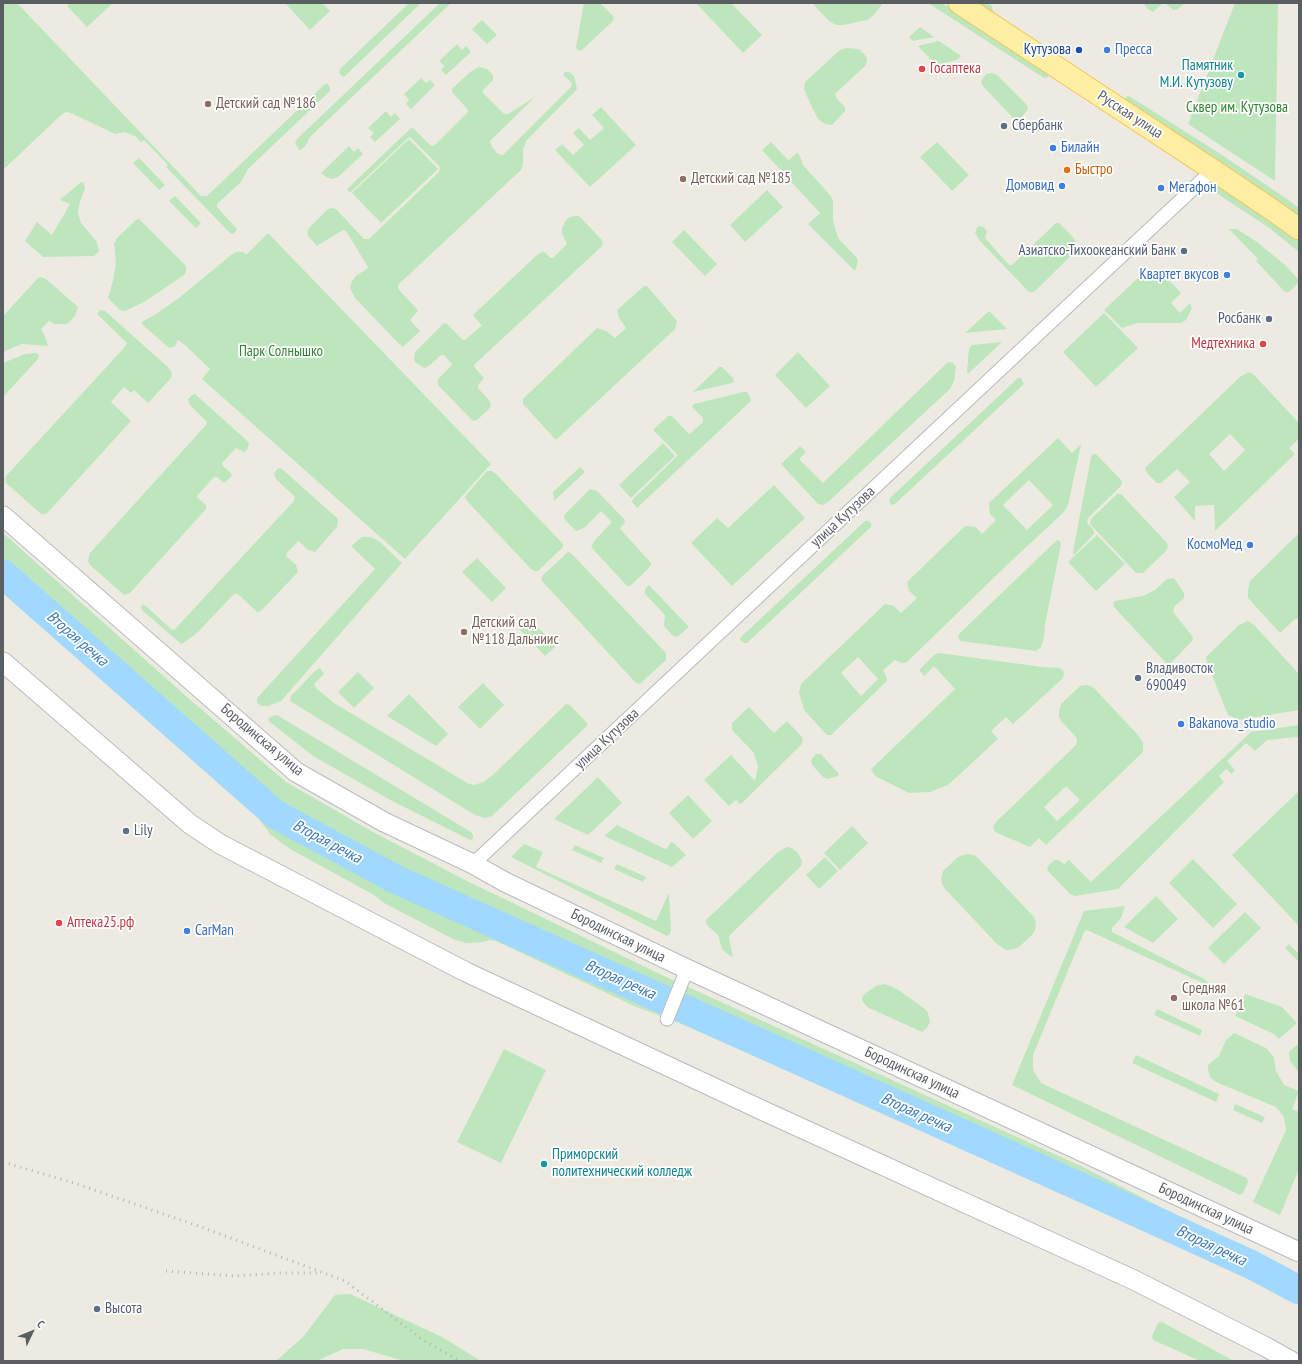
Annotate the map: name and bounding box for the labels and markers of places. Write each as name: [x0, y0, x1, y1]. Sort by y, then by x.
place label: Кутузова: [1024, 41, 1071, 59]
place label: Пресса: [1115, 41, 1152, 59]
marker: Кутузова: [1074, 45, 1084, 55]
marker: Пресса: [1102, 45, 1112, 55]
place label: Памятник М.И. Кутузову: [1160, 57, 1233, 92]
place label: Госаптека: [930, 60, 981, 78]
marker: Госаптека: [917, 64, 927, 74]
marker: Памятник М.И. Кутузову: [1236, 70, 1246, 80]
place label: Детский сад №186: [216, 95, 316, 113]
marker: Детский сад №186: [203, 99, 213, 109]
place label: Сбербанк: [1012, 117, 1063, 135]
marker: Сбербанк: [999, 121, 1009, 131]
place label: Билайн: [1061, 139, 1099, 157]
marker: Билайн: [1048, 143, 1058, 153]
place label: Быстро: [1075, 161, 1113, 179]
marker: Быстро: [1062, 165, 1072, 175]
place label: Детский сад №185: [691, 170, 791, 188]
marker: Детский сад №185: [678, 174, 688, 184]
place label: Домовид: [1006, 177, 1054, 195]
place label: Мегафон: [1169, 179, 1216, 197]
marker: Домовид: [1057, 181, 1067, 191]
marker: Мегафон: [1156, 183, 1166, 193]
place label: Азиатско-Тихоокеанский Банк: [1018, 242, 1176, 260]
marker: Азиатско-Тихоокеанский Банк: [1179, 246, 1189, 256]
place label: Квартет вкусов: [1139, 266, 1219, 284]
marker: Квартет вкусов: [1222, 270, 1232, 280]
place label: Росбанк: [1218, 310, 1261, 328]
marker: Росбанк: [1264, 314, 1274, 324]
place label: Медтехника: [1191, 335, 1255, 353]
marker: Медтехника: [1258, 339, 1268, 349]
place label: КосмоМед: [1187, 536, 1242, 554]
marker: КосмоМед: [1245, 540, 1255, 550]
place label: Детский сад №118 Дальниис: [472, 614, 559, 649]
marker: Детский сад №118 Дальниис: [459, 627, 469, 637]
place label: Владивосток 690049: [1146, 660, 1213, 695]
marker: Владивосток 690049: [1133, 673, 1143, 683]
place label: Bakanova_studio: [1189, 715, 1276, 733]
marker: Bakanova_studio: [1176, 719, 1186, 729]
place label: Lily: [134, 822, 153, 840]
marker: Lily: [121, 826, 131, 836]
place label: Аптека25.рф: [67, 914, 134, 932]
marker: Аптека25.рф: [54, 918, 64, 928]
place label: CarMan: [195, 922, 234, 940]
marker: CarMan: [182, 926, 192, 936]
place label: Средняя школа №61: [1182, 980, 1244, 1015]
marker: Средняя школа №61: [1169, 993, 1179, 1003]
place label: Приморский политехнический колледж: [552, 1146, 692, 1181]
marker: Приморский политехнический колледж: [539, 1159, 549, 1169]
place label: Высота: [105, 1300, 142, 1318]
marker: Высота: [92, 1304, 102, 1314]

